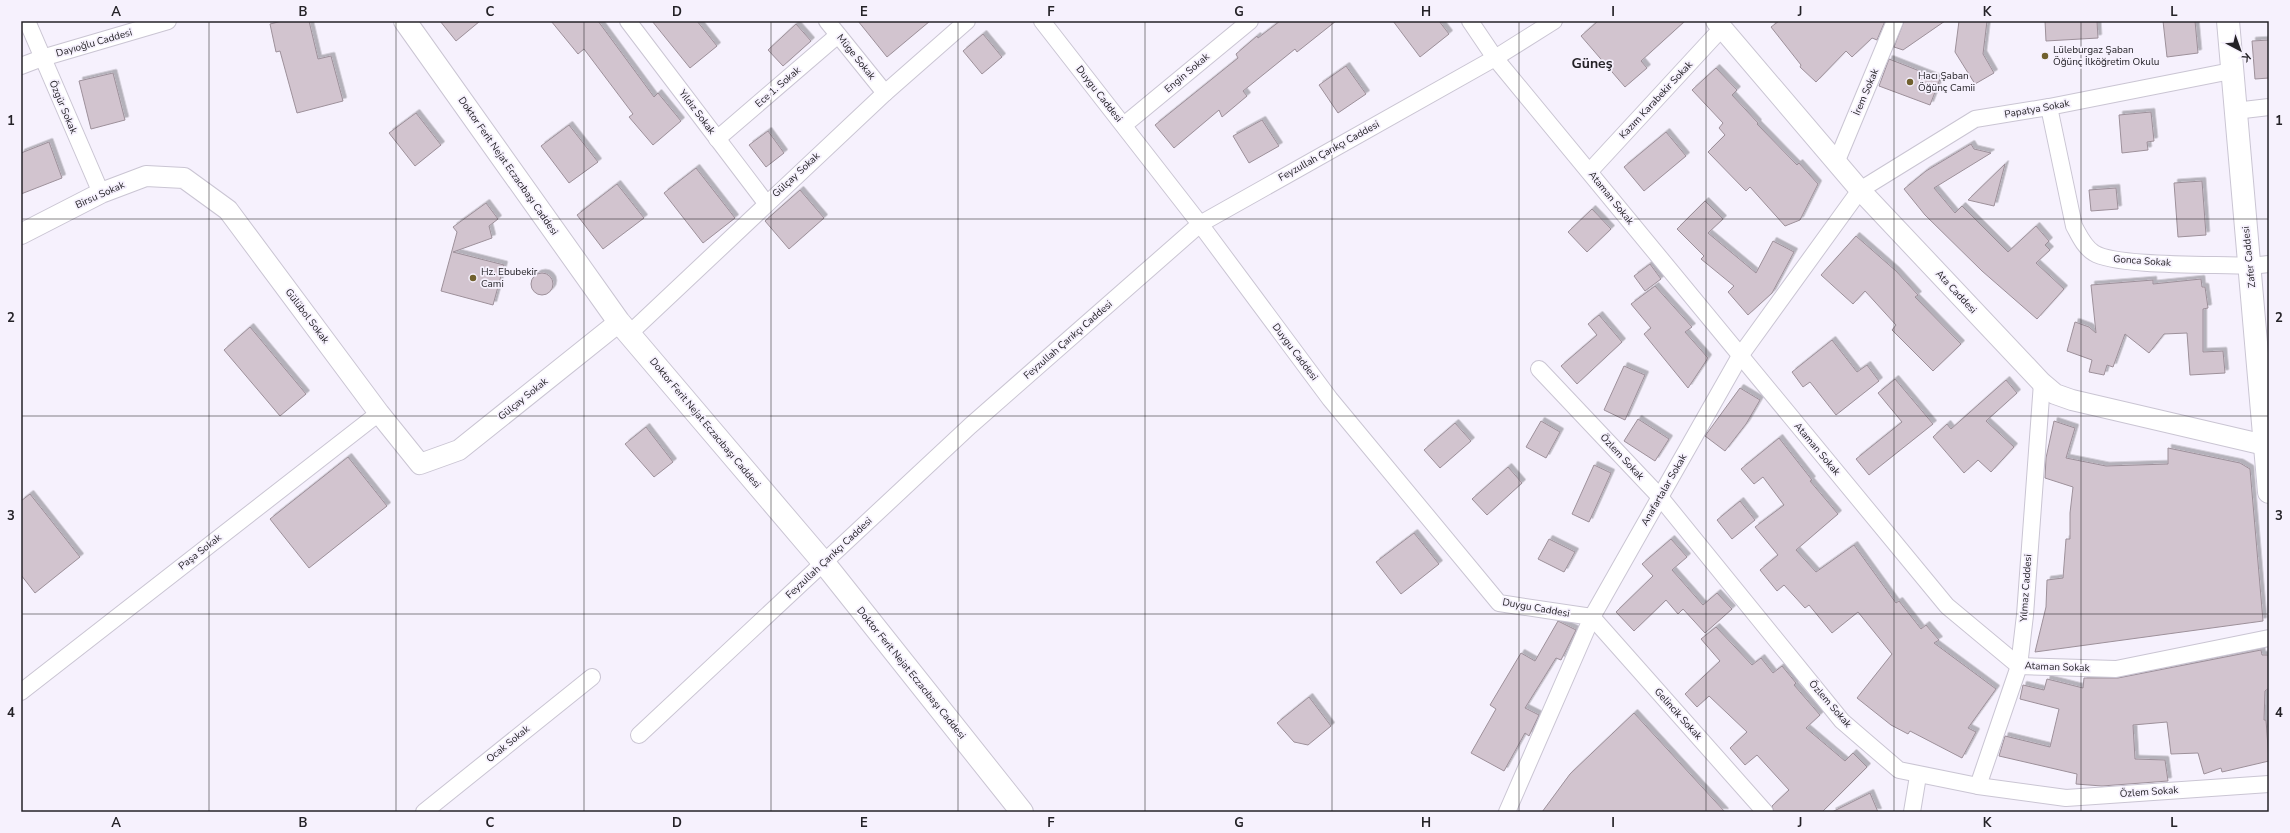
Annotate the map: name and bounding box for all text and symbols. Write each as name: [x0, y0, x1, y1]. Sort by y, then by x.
text: A: [111, 3, 121, 21]
text: B: [299, 3, 308, 21]
text: C: [486, 3, 495, 21]
text: D: [672, 3, 682, 21]
text: E: [860, 3, 868, 21]
text: F: [1047, 3, 1055, 21]
text: G: [1234, 3, 1244, 21]
text: H: [1421, 3, 1431, 21]
text: I: [1611, 3, 1615, 21]
text: J: [1797, 3, 1802, 21]
text: K: [1983, 3, 1992, 21]
text: L: [2170, 3, 2178, 21]
street label: Dayıoğlu Caddesi: [54, 25, 134, 61]
north arrow: [2220, 30, 2260, 70]
street label: Müge Sokak: [833, 31, 879, 84]
place label: Lüleburgaz Şaban Öğünç İlköğretim Okulu: [2053, 43, 2159, 69]
street label: Engin Sokak: [1161, 49, 1213, 96]
text: K: [2238, 49, 2254, 66]
marker: Lüleburgaz Şaban Öğünç İlköğretim Okulu: [2040, 51, 2050, 61]
district label: Güneş: [1571, 54, 1613, 73]
street label: Kazım Karabekir Sokak: [1616, 57, 1696, 142]
street label: Ece 1. Sokak: [752, 63, 804, 111]
street label: Duygu Caddesi: [1073, 63, 1125, 125]
street label: İrem Sokak: [1850, 66, 1882, 118]
place label: Hacı Şaban Öğünç Camii: [1918, 69, 1975, 95]
marker: Hacı Şaban Öğünç Camii: [1905, 77, 1915, 87]
street label: Özgür Sokak: [45, 78, 81, 137]
street label: Yıldız Sokak: [675, 86, 719, 138]
street label: Doktor Ferit Nejat Eczacıbaşı Caddesi: [455, 94, 561, 238]
street label: Papatya Sokak: [2003, 96, 2072, 122]
text: 1: [7, 112, 15, 130]
text: 1: [2275, 112, 2283, 130]
street label: Feyzullah Çarıkçı Caddesi: [1276, 117, 1382, 185]
street label: Gülçay Sokak: [769, 149, 824, 201]
street label: Ataman Sokak: [1585, 168, 1638, 228]
street label: Birsu Sokak: [73, 178, 128, 212]
street label: Zafer Caddesi: [2239, 226, 2259, 288]
street label: Gonca Sokak: [2113, 252, 2172, 270]
place label: Hz. Ebubekir Cami: [481, 265, 538, 291]
street label: Ata Caddesi: [1932, 267, 1980, 317]
marker: Hz. Ebubekir Cami: [468, 273, 478, 283]
street label: Gülübol Sokak: [282, 286, 333, 347]
street label: Feyzullah Çarıkçı Caddesi: [1021, 297, 1115, 383]
text: 2: [7, 309, 15, 327]
text: 2: [2275, 309, 2283, 327]
street label: Duygu Caddesi: [1269, 321, 1321, 383]
street label: Doktor Ferit Nejat Eczacıbaşı Caddesi: [646, 355, 764, 491]
street label: Gülçay Sokak: [495, 374, 552, 423]
street label: Ataman Sokak: [1791, 420, 1844, 479]
street label: Özlem Sokak: [1597, 431, 1648, 484]
street label: Anafartalar Sokak: [1638, 451, 1691, 529]
text: 3: [7, 507, 15, 525]
text: 3: [2275, 507, 2283, 525]
street label: Feyzullah Çarıkçı Caddesi: [783, 514, 875, 602]
street label: Paşa Sokak: [176, 530, 225, 573]
street label: Yılmaz Caddesi: [2017, 554, 2035, 623]
street label: Duygu Caddesi: [1501, 595, 1571, 621]
street label: Doktor Ferit Nejat Eczacıbaşı Caddesi: [853, 604, 969, 742]
street label: Ataman Sokak: [2024, 659, 2091, 675]
street label: Özlem Sokak: [1805, 677, 1855, 731]
street label: Gelincik Sokak: [1651, 685, 1706, 744]
text: 4: [7, 704, 15, 722]
text: 4: [2275, 704, 2283, 722]
street label: Ocak Sokak: [483, 722, 533, 766]
street label: Özlem Sokak: [2119, 783, 2180, 801]
text: A: [111, 814, 121, 832]
text: B: [299, 814, 308, 832]
text: C: [486, 814, 495, 832]
text: D: [672, 814, 682, 832]
text: E: [860, 814, 868, 832]
text: F: [1047, 814, 1055, 832]
text: G: [1234, 814, 1244, 832]
text: H: [1421, 814, 1431, 832]
text: I: [1611, 814, 1615, 832]
text: J: [1797, 814, 1802, 832]
text: K: [1983, 814, 1992, 832]
text: L: [2170, 814, 2178, 832]

